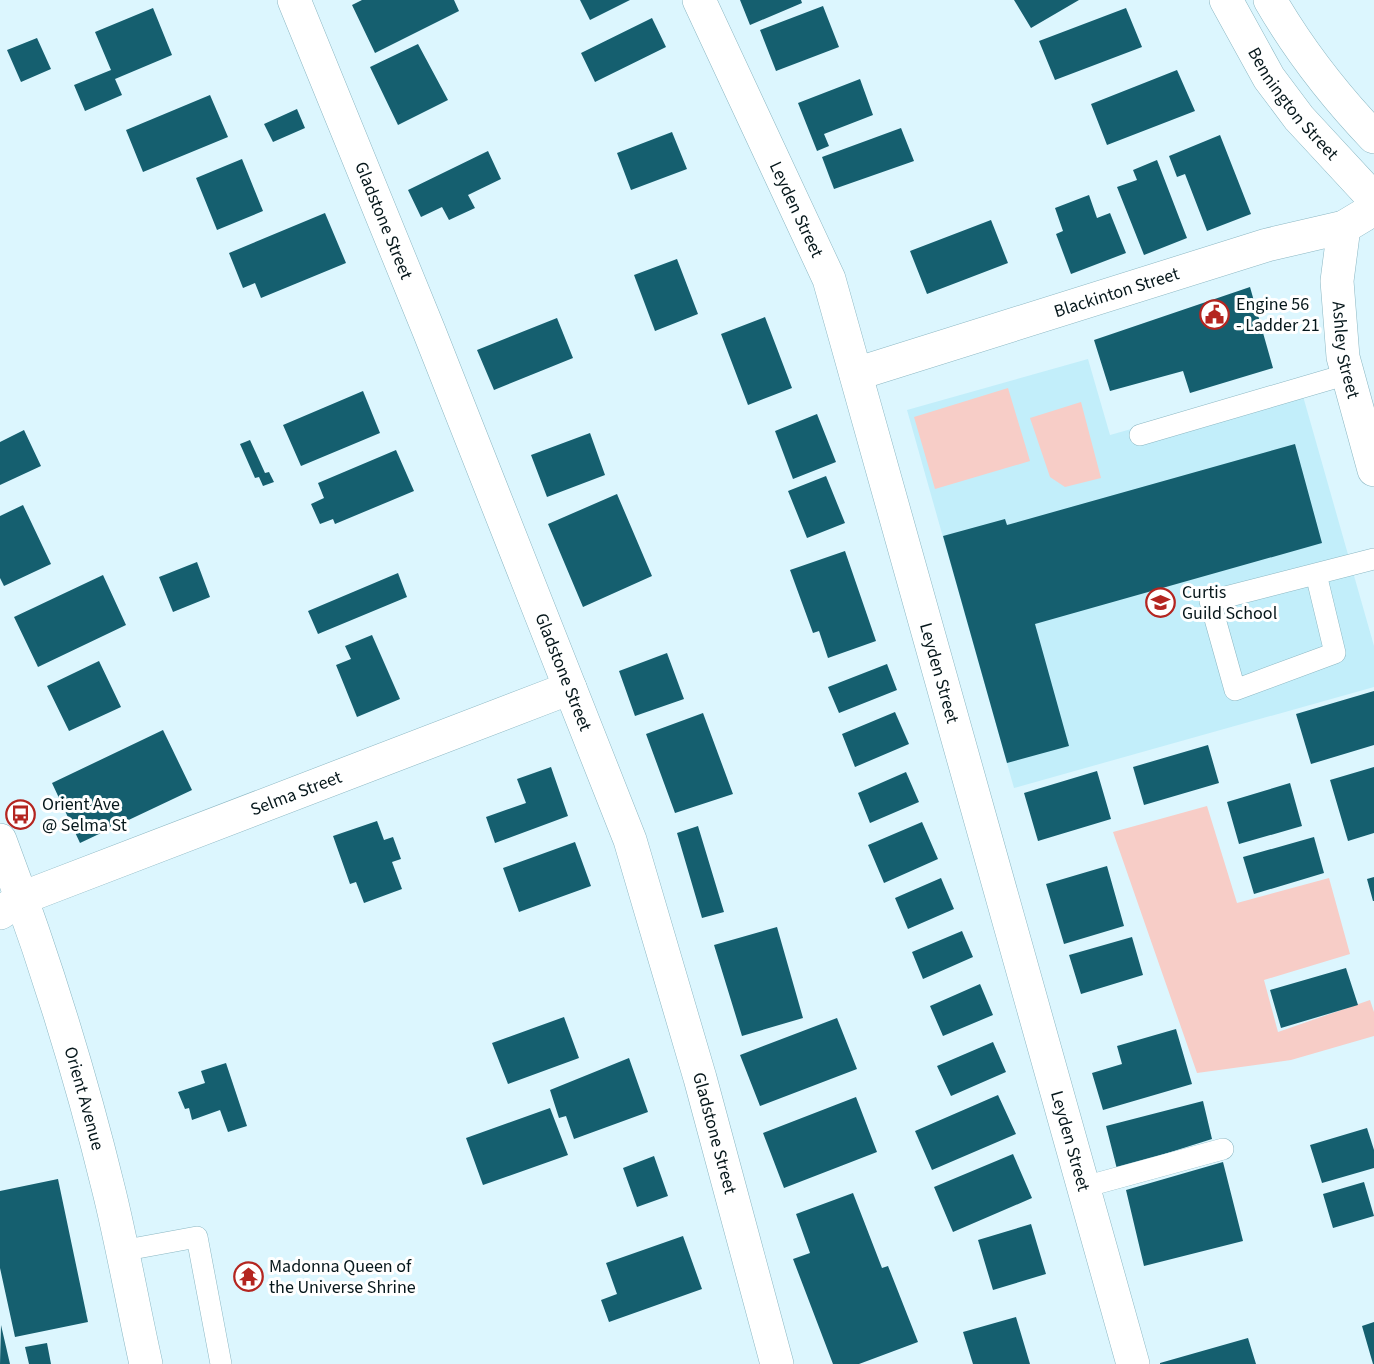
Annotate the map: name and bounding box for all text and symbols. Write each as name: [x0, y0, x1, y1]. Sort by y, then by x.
street label: Bennington Street: [1241, 43, 1344, 166]
street label: Leyden Street: [763, 157, 829, 262]
street label: Gladstone Street: [348, 158, 419, 283]
street label: Blackinton Street: [1051, 261, 1182, 324]
place label: Engine 56 - Ladder 21: [1236, 292, 1320, 338]
public building icon: Engine 56 - Ladder 21: [1199, 298, 1231, 330]
street label: Ashley Street: [1326, 300, 1366, 401]
place label: Curtis Guild School: [1182, 580, 1277, 626]
school or university icon: Curtis Guild School: [1145, 586, 1177, 618]
street label: Gladstone Street: [529, 609, 598, 735]
street label: Leyden Street: [913, 620, 965, 726]
street label: Selma Street: [247, 765, 345, 822]
place label: Orient Ave @ Selma St: [42, 792, 127, 838]
bus stop icon: Orient Ave @ Selma St: [5, 798, 37, 830]
street label: Orient Avenue: [58, 1044, 110, 1153]
street label: Gladstone Street: [686, 1070, 743, 1197]
street label: Leyden Street: [1044, 1088, 1096, 1194]
place label: Madonna Queen of the Universe Shrine: [269, 1254, 416, 1300]
temple icon: Madonna Queen of the Universe Shrine: [232, 1260, 264, 1292]

